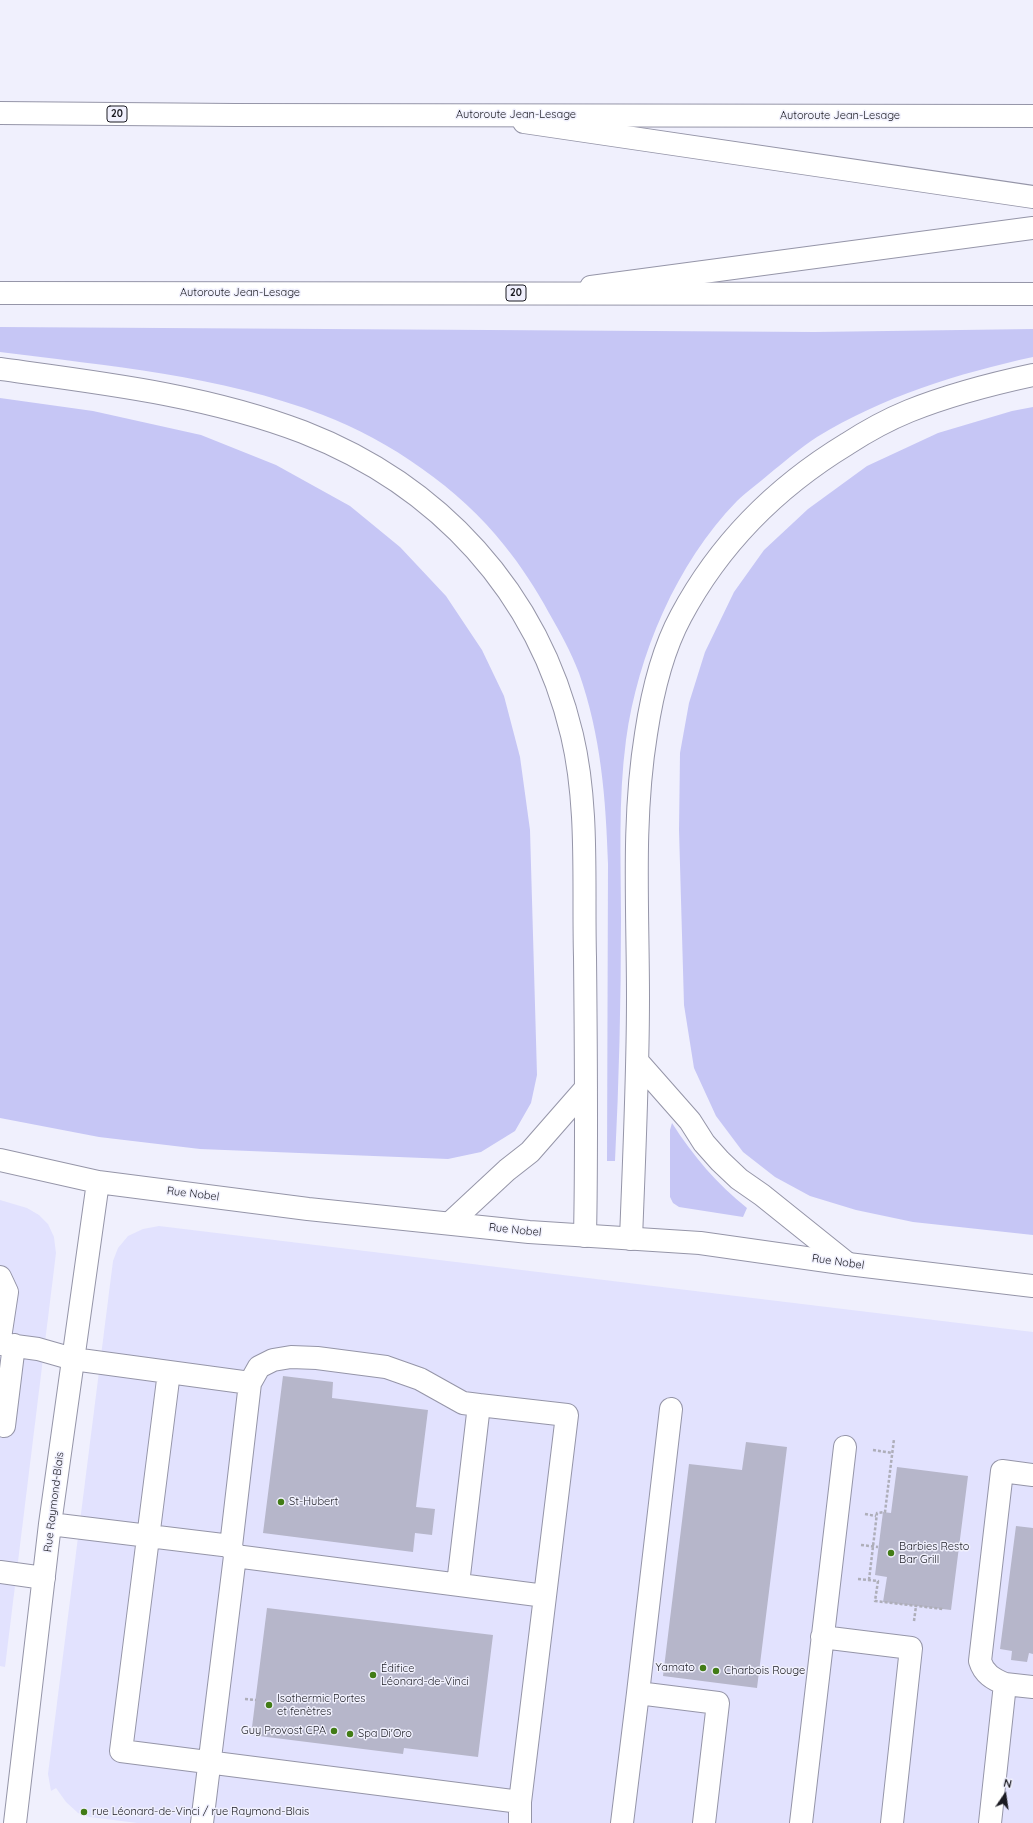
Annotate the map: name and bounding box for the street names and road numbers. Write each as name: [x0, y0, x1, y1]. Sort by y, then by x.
road number: 20: [107, 106, 127, 122]
street label: Autoroute Jean-Lesage: [456, 108, 576, 122]
street label: Autoroute Jean-Lesage: [780, 109, 900, 123]
road number: 20: [506, 285, 526, 301]
street label: Autoroute Jean-Lesage: [180, 286, 300, 300]
street label: Rue Nobel: [166, 1184, 220, 1204]
street label: Rue Nobel: [488, 1221, 542, 1239]
street label: Rue Nobel: [811, 1252, 865, 1272]
street label: Rue Raymond-Blais: [41, 1451, 67, 1553]

